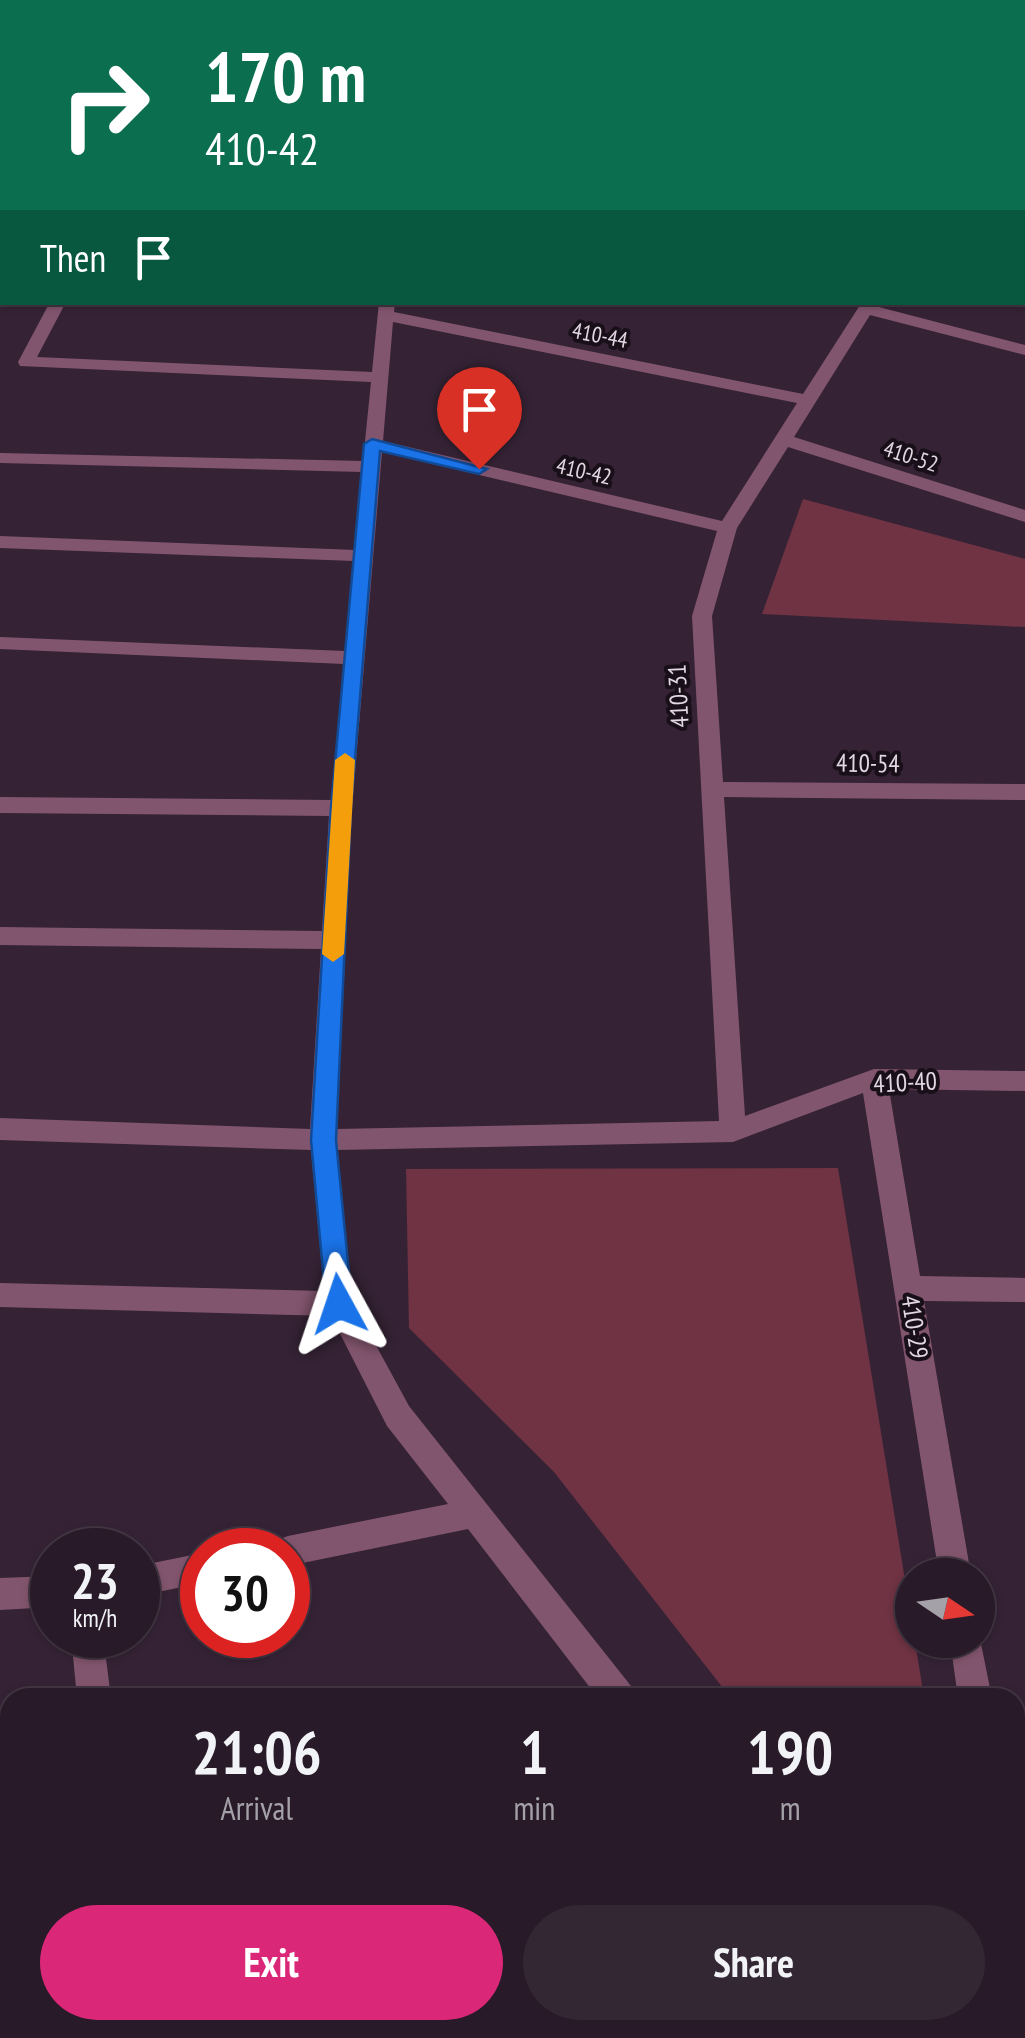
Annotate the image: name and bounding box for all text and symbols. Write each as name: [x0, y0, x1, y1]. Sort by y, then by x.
text: 170 m: [205, 31, 366, 121]
icon: right: [40, 40, 170, 170]
text: 410-42: [205, 119, 319, 177]
icon: arrive: [126, 230, 181, 285]
text: Then: [40, 233, 106, 282]
street label: 410-44: [570, 316, 630, 354]
pin: [437, 367, 522, 470]
icon: arrive: [452, 382, 507, 437]
street label: 410-52: [880, 434, 942, 478]
street label: 410-42: [554, 451, 614, 491]
street label: 410-31: [660, 663, 696, 729]
street label: 410-54: [836, 746, 900, 780]
street label: 410-40: [872, 1064, 938, 1100]
position arrow: [287, 1252, 391, 1356]
street label: 410-29: [894, 1293, 936, 1361]
speed limit sign: 30: [180, 1528, 310, 1658]
text: 23: [71, 1548, 119, 1613]
north arrow: [895, 1558, 995, 1658]
map controls: [895, 1558, 995, 1658]
text: km/h: [73, 1602, 117, 1634]
text: 21:06: [192, 1713, 322, 1791]
text: 1: [520, 1713, 549, 1791]
text: 190: [747, 1713, 833, 1791]
text: Arrival: [221, 1787, 293, 1829]
text: min: [513, 1787, 555, 1829]
text: m: [780, 1787, 801, 1829]
button: Exit: [40, 1905, 503, 2020]
button: Share: [523, 1905, 985, 2020]

